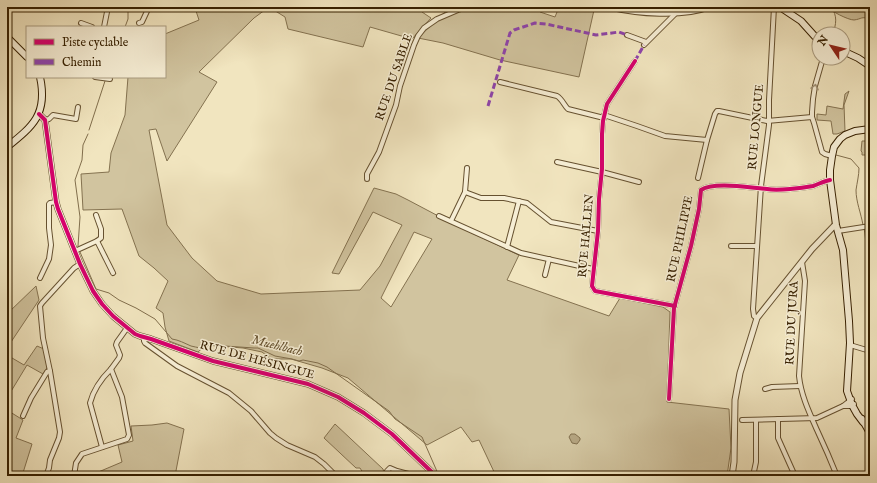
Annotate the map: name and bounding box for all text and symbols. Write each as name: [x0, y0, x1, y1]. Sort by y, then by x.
legend: [26, 26, 166, 78]
north arrow: [811, 26, 851, 66]
street label: RUE DU SABLE: [372, 32, 416, 122]
text: N: [815, 33, 832, 50]
text: Piste cyclable: [62, 35, 129, 50]
text: Chemin: [62, 55, 102, 70]
street label: RUE LONGUE: [745, 83, 767, 171]
one-way arrow: [810, 84, 819, 90]
street label: RUE HALLEN: [575, 193, 597, 278]
street label: RUE PHILIPPE: [664, 194, 696, 284]
street label: RUE DU JURA: [782, 280, 803, 366]
water label: Muehlbach: [250, 331, 305, 361]
street label: RUE DE HÉSINGUE: [198, 336, 316, 383]

